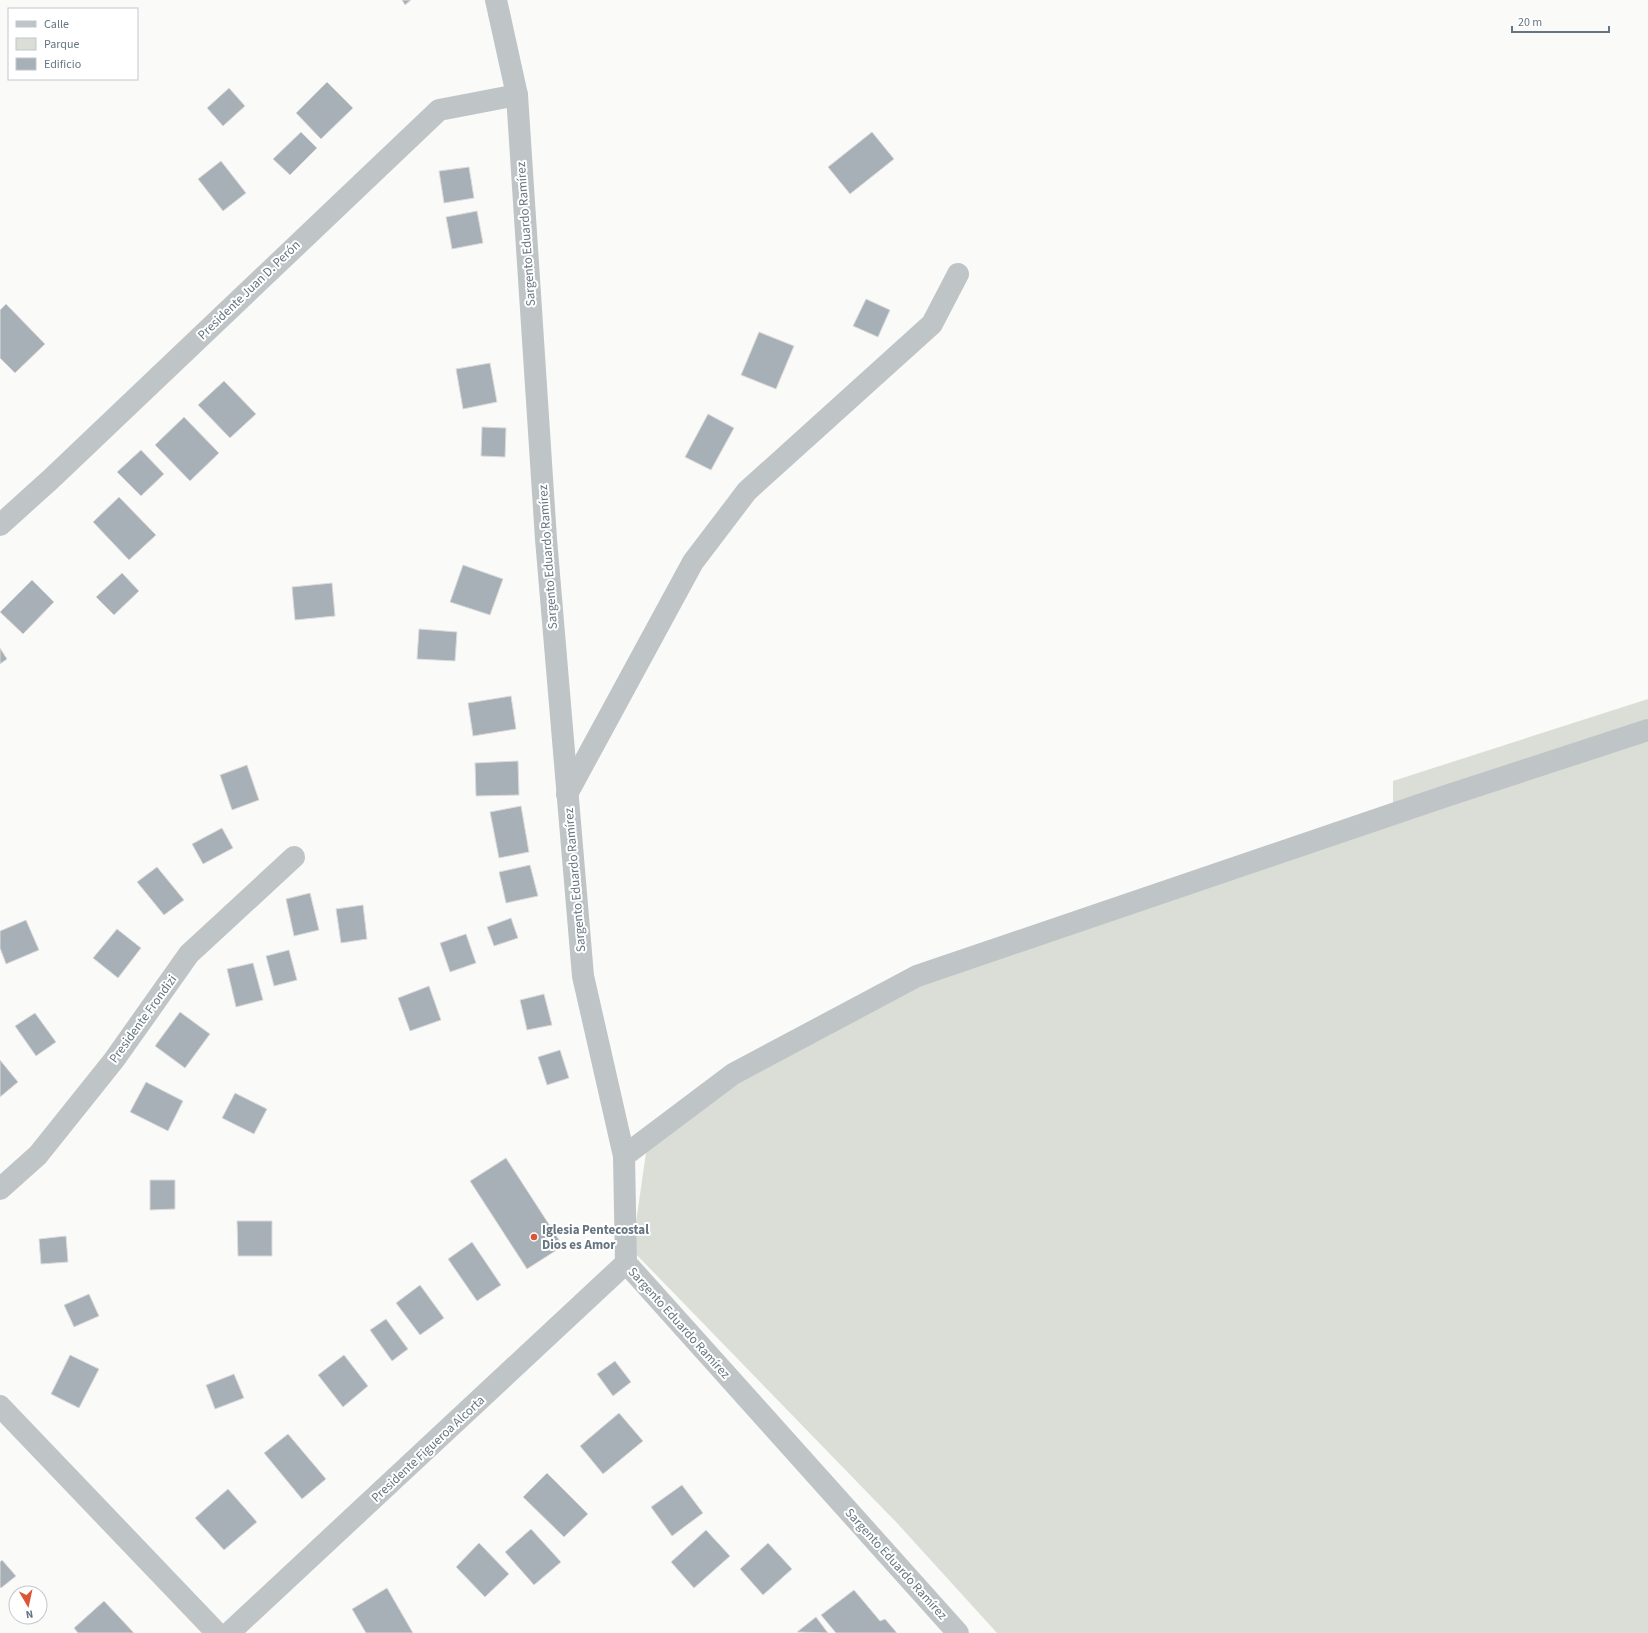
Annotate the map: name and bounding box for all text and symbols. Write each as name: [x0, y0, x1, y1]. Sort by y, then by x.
legend: [8, 8, 138, 80]
scale bar: [1512, 8, 1609, 34]
text: 20 m: [1518, 14, 1542, 31]
text: Calle: [44, 16, 69, 33]
text: Parque: [44, 36, 80, 53]
text: Edificio: [44, 56, 81, 73]
street label: Sargento Eduardo Ramírez: [512, 161, 540, 307]
street label: Presidente Juan D. Perón: [194, 236, 304, 344]
street label: Sargento Eduardo Ramírez: [534, 484, 562, 630]
street label: Sargento Eduardo Ramírez: [560, 807, 590, 953]
street label: Presidente Frondizi: [105, 971, 181, 1067]
place label: Iglesia Pentecostal Dios es Amor: [542, 1221, 649, 1254]
marker: Iglesia Pentecostal Dios es Amor: [529, 1232, 539, 1242]
street label: Sargento Eduardo Ramírez: [624, 1263, 734, 1383]
street label: Presidente Figueroa Alcorta: [367, 1392, 489, 1506]
street label: Sargento Eduardo Ramírez: [841, 1504, 951, 1624]
north arrow: [8, 1585, 48, 1625]
text: N: [25, 1606, 34, 1622]

